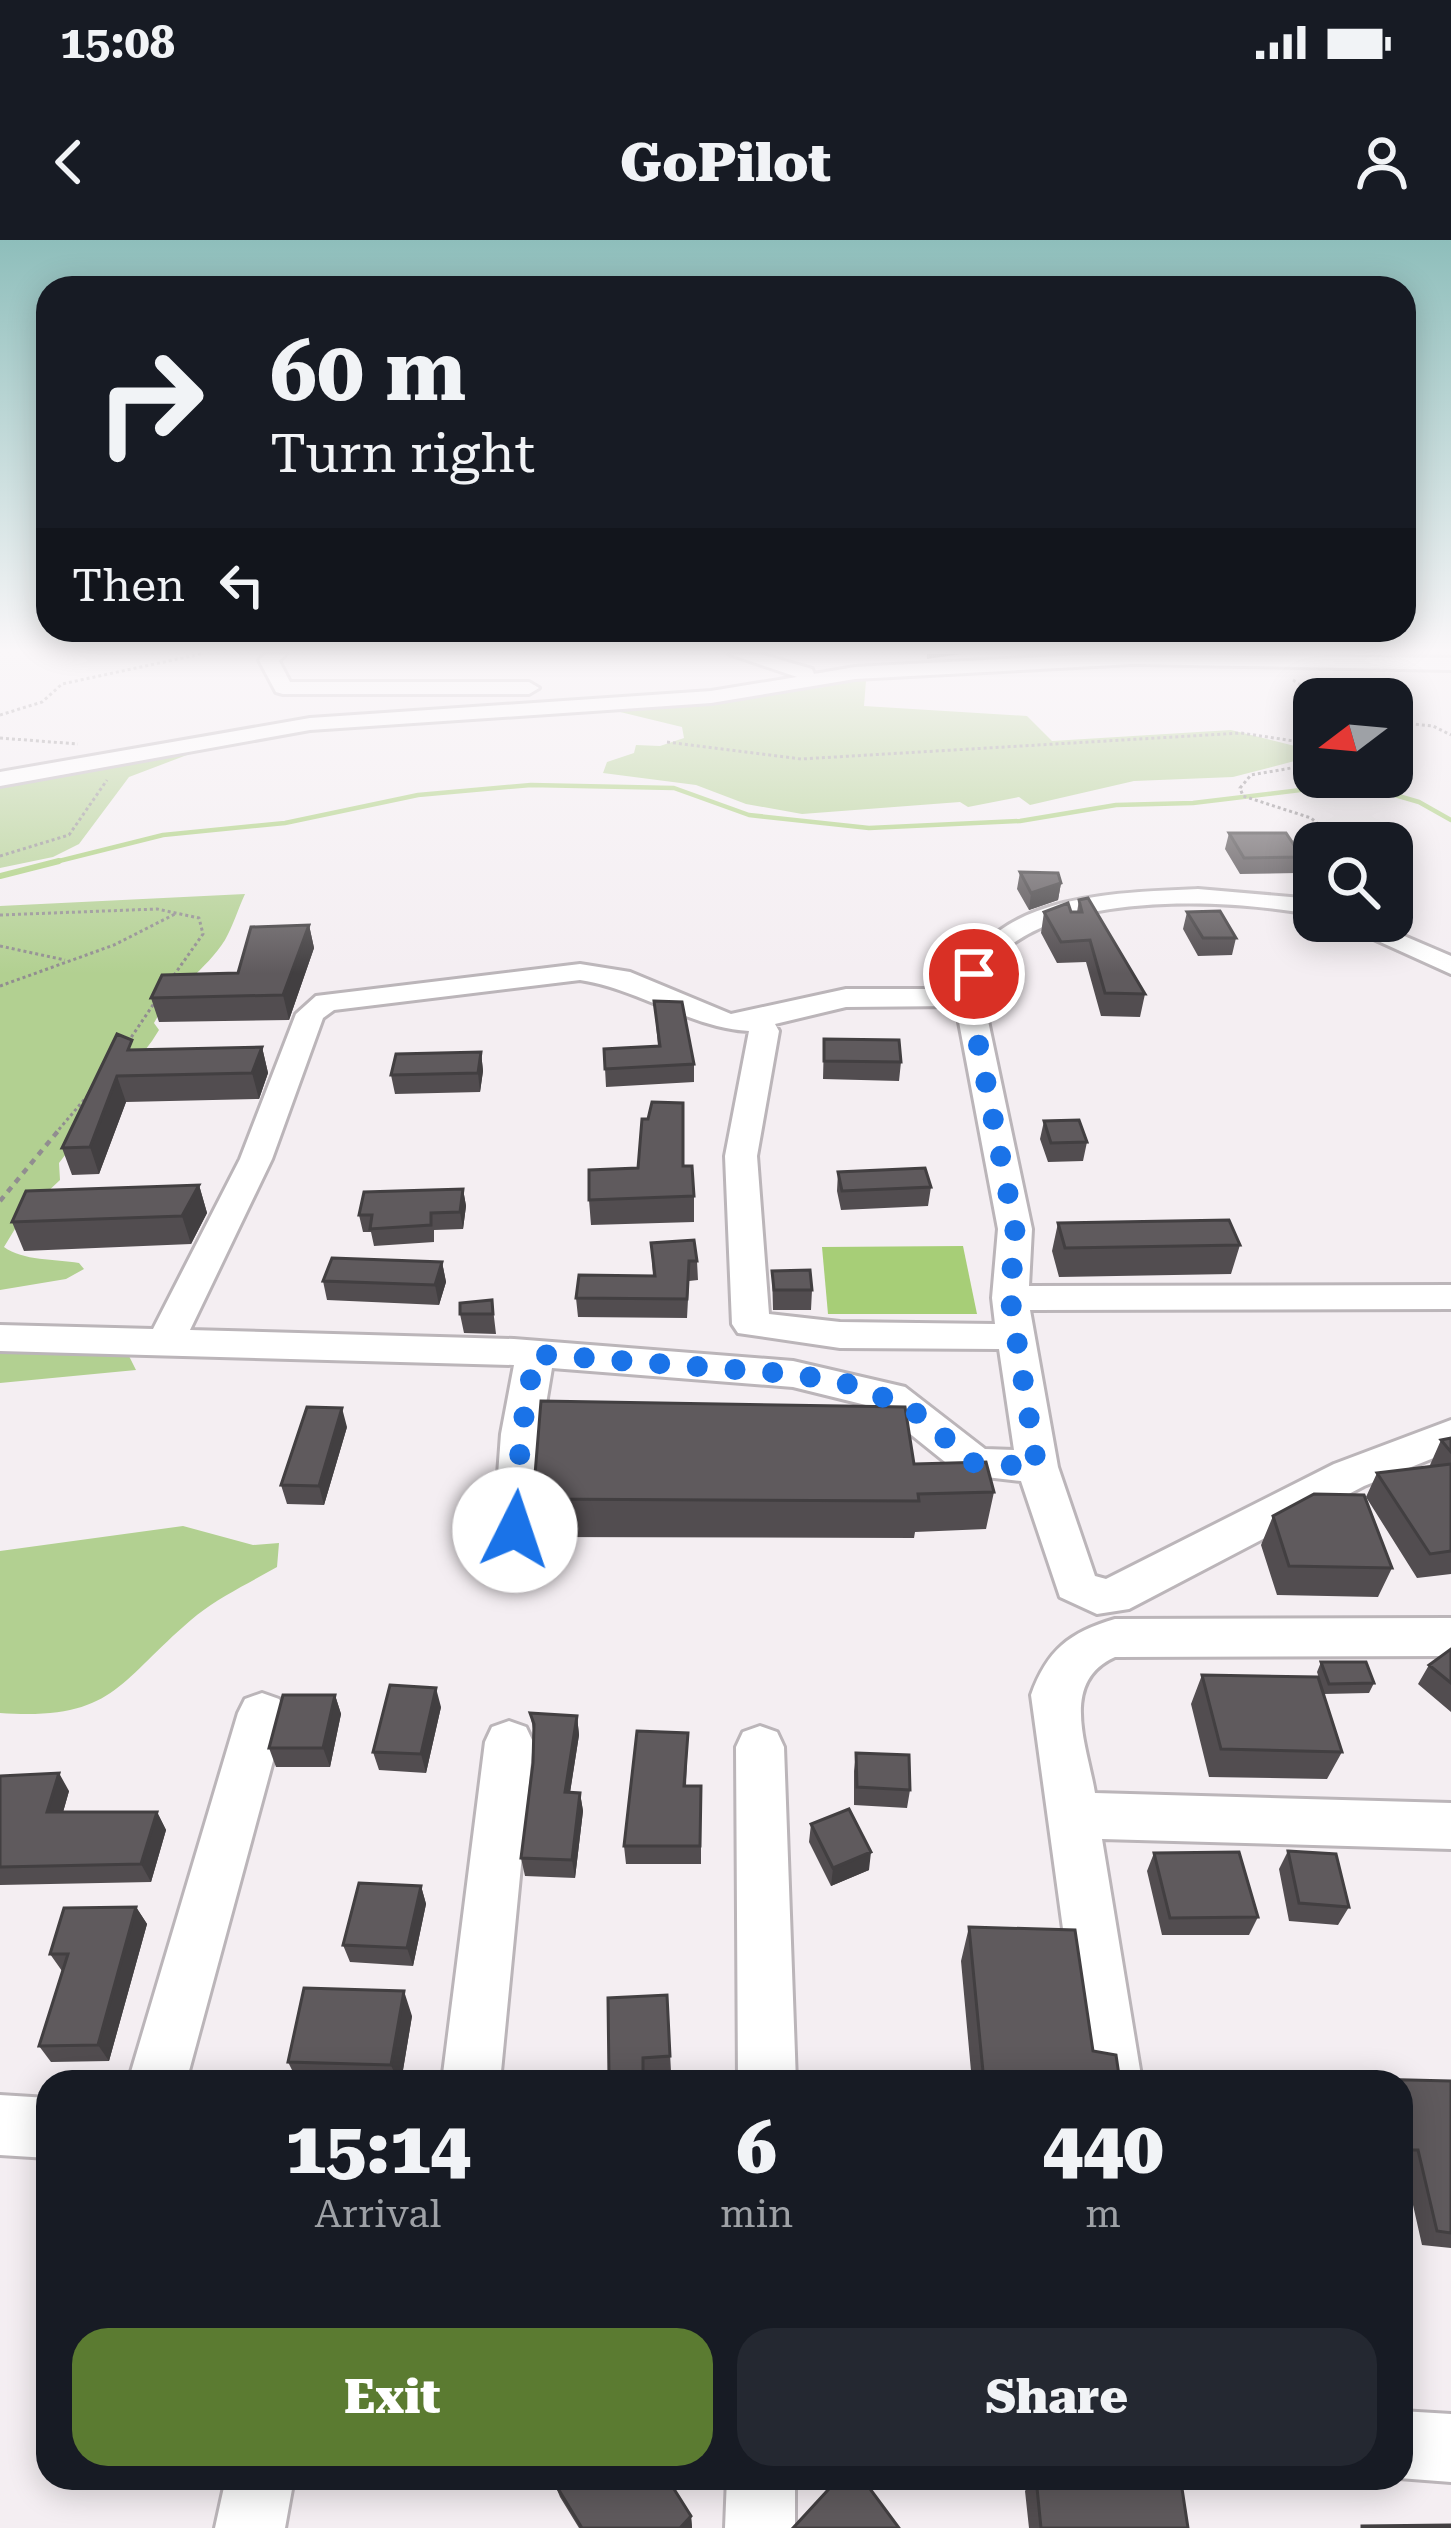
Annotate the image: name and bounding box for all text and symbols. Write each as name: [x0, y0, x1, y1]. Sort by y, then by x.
text: 15:08: [60, 16, 175, 69]
icon: back: [36, 129, 102, 195]
icon: person: [1349, 129, 1415, 195]
text: GoPilot: [620, 131, 831, 194]
text: 60 m: [270, 322, 466, 420]
icon: right: [72, 324, 228, 480]
text: Turn right: [270, 422, 535, 485]
icon: left: [209, 552, 275, 618]
text: Then: [72, 559, 185, 612]
north arrow: [1293, 678, 1413, 798]
map controls: [1293, 678, 1413, 942]
button: search: [1293, 822, 1413, 942]
pin: [923, 923, 1025, 1025]
icon: arrive: [941, 941, 1007, 1007]
position arrow: [452, 1467, 578, 1593]
text: 15:14: [285, 2106, 471, 2191]
text: 6: [736, 2106, 777, 2191]
text: 440: [1043, 2106, 1164, 2191]
text: Arrival: [315, 2191, 441, 2237]
text: min: [720, 2191, 793, 2237]
text: m: [1085, 2191, 1121, 2237]
button: Exit: [72, 2328, 713, 2466]
button: Share: [737, 2328, 1377, 2466]

